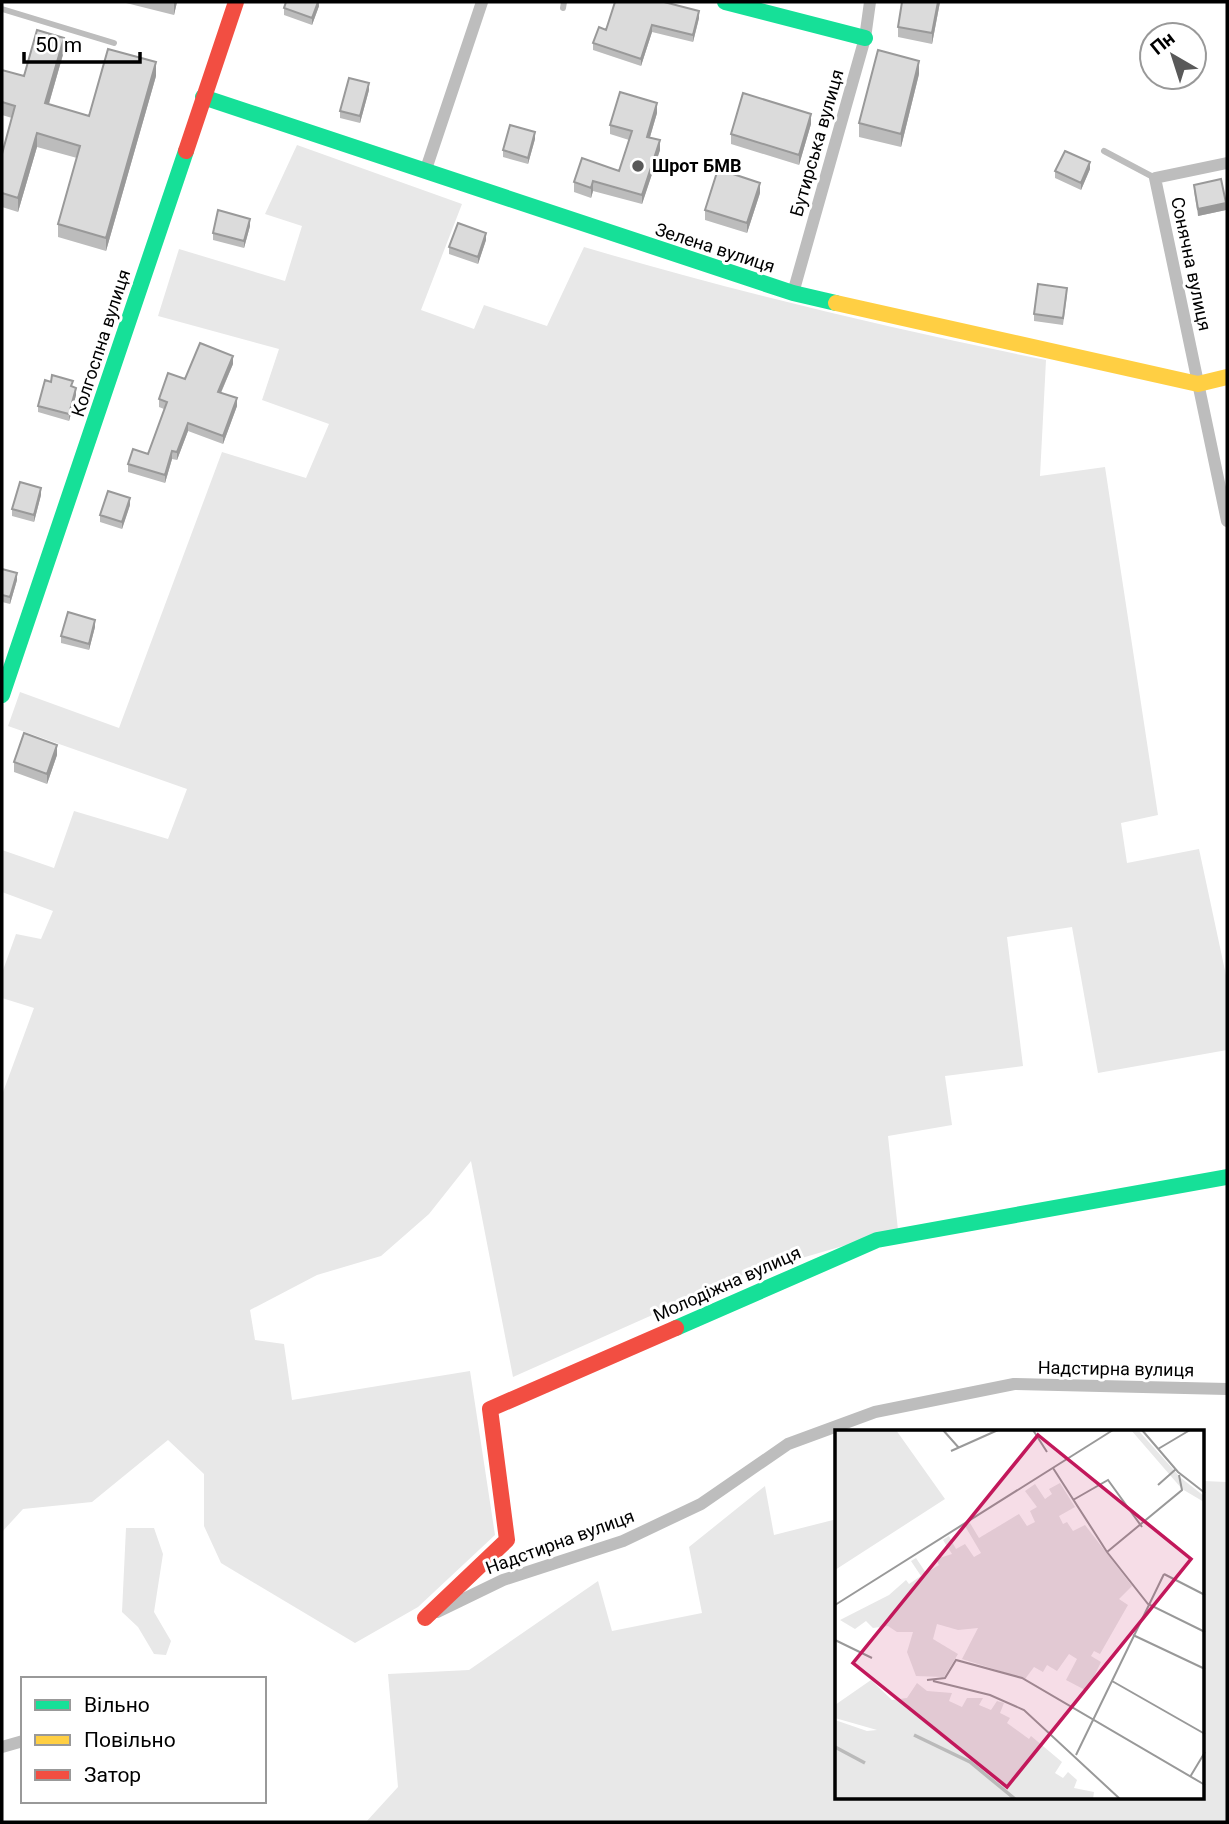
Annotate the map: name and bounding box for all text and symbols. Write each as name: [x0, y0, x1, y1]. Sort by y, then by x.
scale bar: [24, 21, 140, 65]
north arrow: [1138, 21, 1208, 91]
text: Пн: [1146, 27, 1179, 60]
text: 50 m: [35, 33, 82, 57]
street label: Бутирська вулиця: [785, 67, 848, 219]
place label: Шрот БМВ: [652, 155, 741, 176]
marker: Шрот БМВ: [630, 158, 646, 174]
street label: Сонячна вулиця: [1167, 195, 1216, 333]
street label: Зелена вулиця: [653, 218, 778, 277]
street label: Колгоспна вулиця: [67, 266, 134, 419]
street label: Молодіжна вулиця: [650, 1242, 804, 1326]
street label: Надстирна вулиця: [1038, 1357, 1194, 1380]
inset map: [835, 1430, 1204, 1800]
street label: Надстирна вулиця: [483, 1505, 637, 1578]
legend: [21, 1677, 266, 1803]
text: Вільно: [84, 1693, 150, 1717]
text: Повільно: [84, 1728, 176, 1752]
text: Затор: [84, 1763, 141, 1787]

